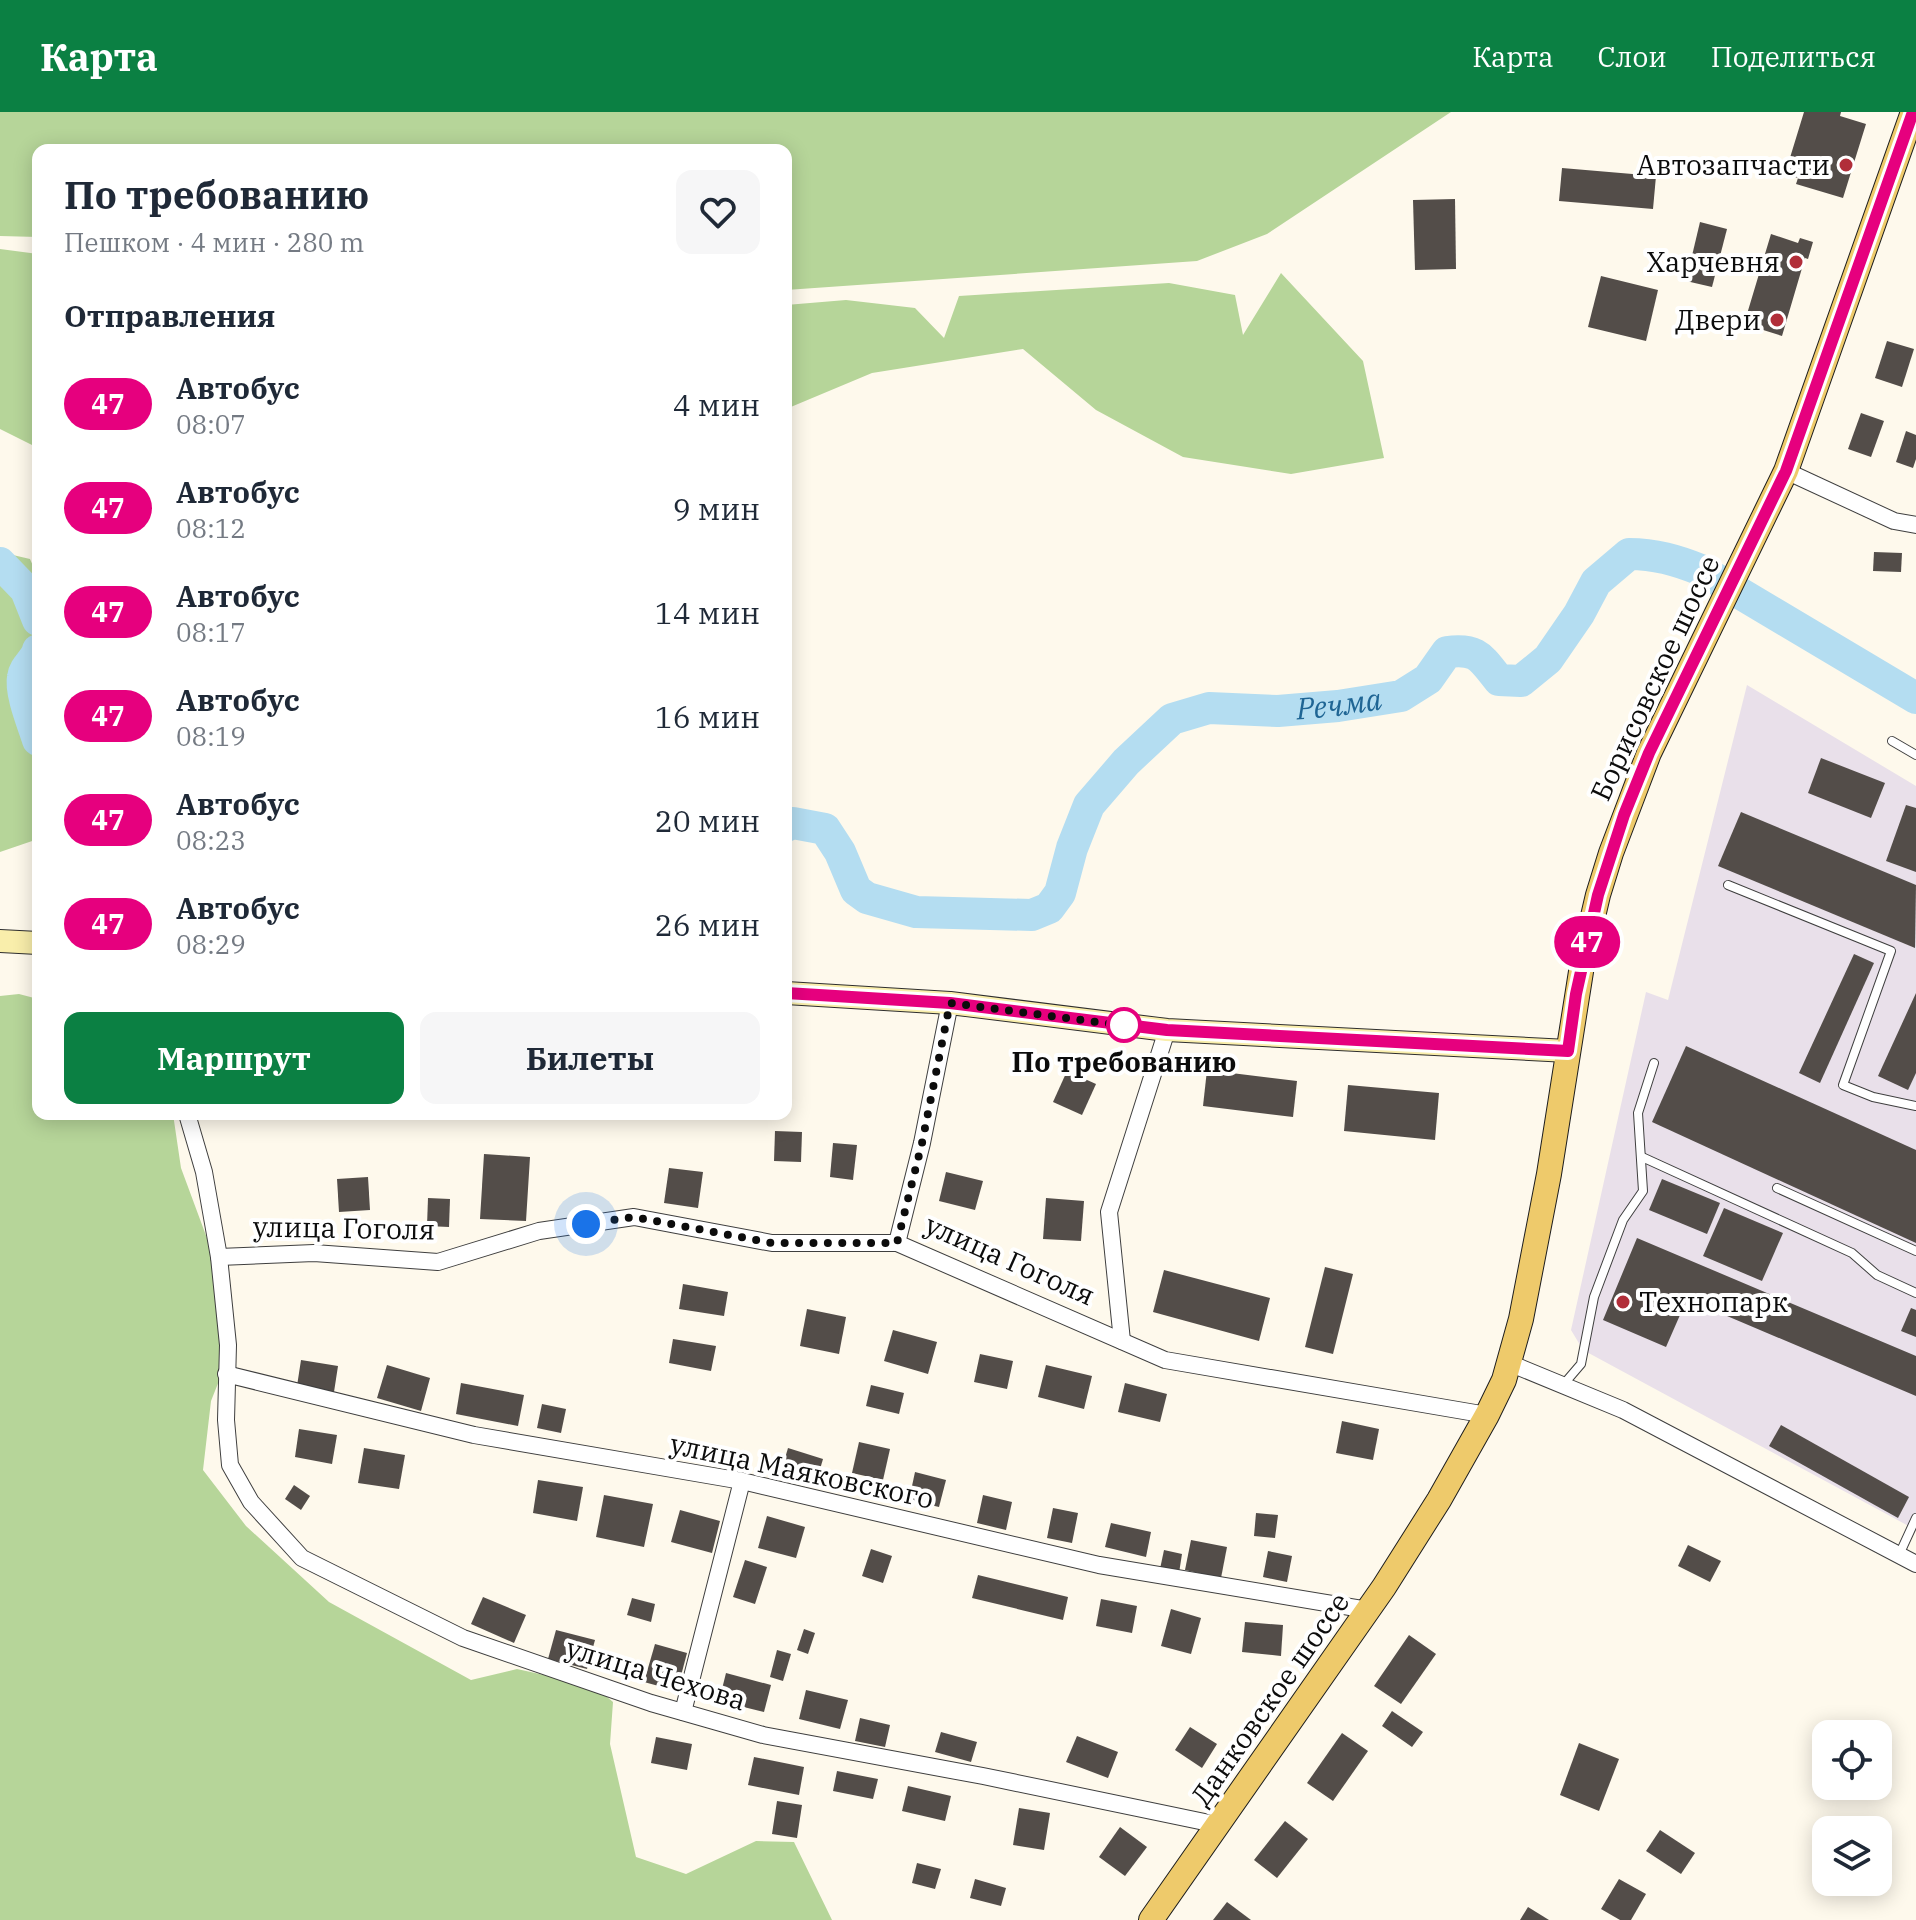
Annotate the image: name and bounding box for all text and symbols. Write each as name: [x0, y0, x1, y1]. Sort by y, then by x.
text: Карта: [40, 32, 158, 81]
text: Карта: [1472, 38, 1553, 75]
text: Слои: [1597, 38, 1667, 75]
text: Поделиться: [1711, 38, 1876, 75]
place label: Автозапчасти: [1637, 146, 1830, 183]
marker: Автозапчасти: [1837, 156, 1855, 174]
text: По требованию: [64, 170, 369, 219]
button: heart: [676, 170, 760, 254]
text: Пешком · 4 мин · 280 m: [64, 225, 364, 259]
place label: Харчевня: [1647, 243, 1780, 280]
marker: Харчевня: [1787, 253, 1805, 271]
text: Отправления: [64, 296, 275, 335]
place label: Двери: [1675, 301, 1761, 338]
marker: Двери: [1768, 311, 1786, 329]
text: Автобус: [176, 368, 300, 407]
text: 47: [91, 385, 125, 422]
text: 4 мин: [673, 385, 760, 424]
text: 08:07: [176, 407, 246, 441]
text: Автобус: [176, 472, 300, 511]
text: 47: [91, 489, 125, 526]
text: 9 мин: [673, 489, 760, 528]
text: 08:12: [176, 511, 246, 545]
street label: Борисовское шоссе: [1581, 549, 1728, 806]
text: Автобус: [176, 576, 300, 615]
text: 47: [91, 593, 125, 630]
text: 14 мин: [655, 593, 760, 632]
text: 08:17: [176, 615, 246, 649]
water label: Речма: [1294, 678, 1385, 727]
text: Автобус: [176, 680, 300, 719]
text: 47: [91, 697, 125, 734]
text: 16 мин: [655, 697, 760, 736]
text: 08:19: [176, 719, 246, 753]
text: Автобус: [176, 784, 300, 823]
text: 47: [91, 801, 125, 838]
text: 20 мин: [655, 801, 760, 840]
text: 08:23: [176, 823, 246, 857]
text: Автобус: [176, 888, 300, 927]
text: 47: [91, 905, 125, 942]
text: 26 мин: [655, 905, 760, 944]
line badge: 47: [1551, 916, 1623, 968]
text: 47: [1570, 923, 1604, 960]
text: 08:29: [176, 927, 246, 961]
marker: По требованию: [1107, 1008, 1141, 1042]
button: Маршрут: [64, 1012, 404, 1104]
button: Билеты: [420, 1012, 760, 1104]
place label: По требованию: [1012, 1043, 1236, 1080]
your location: [566, 1204, 606, 1244]
street label: улица Гоголя: [920, 1206, 1101, 1313]
street label: улица Гоголя: [253, 1207, 435, 1248]
place label: Технопарк: [1639, 1283, 1788, 1320]
marker: Технопарк: [1614, 1293, 1632, 1311]
street label: улица Маяковского: [667, 1424, 937, 1517]
street label: Данковское шоссе: [1182, 1585, 1357, 1813]
street label: улица Чехова: [562, 1629, 751, 1718]
map controls: [1812, 1720, 1892, 1896]
button: locate: [1812, 1720, 1892, 1800]
button: layers: [1812, 1816, 1892, 1896]

